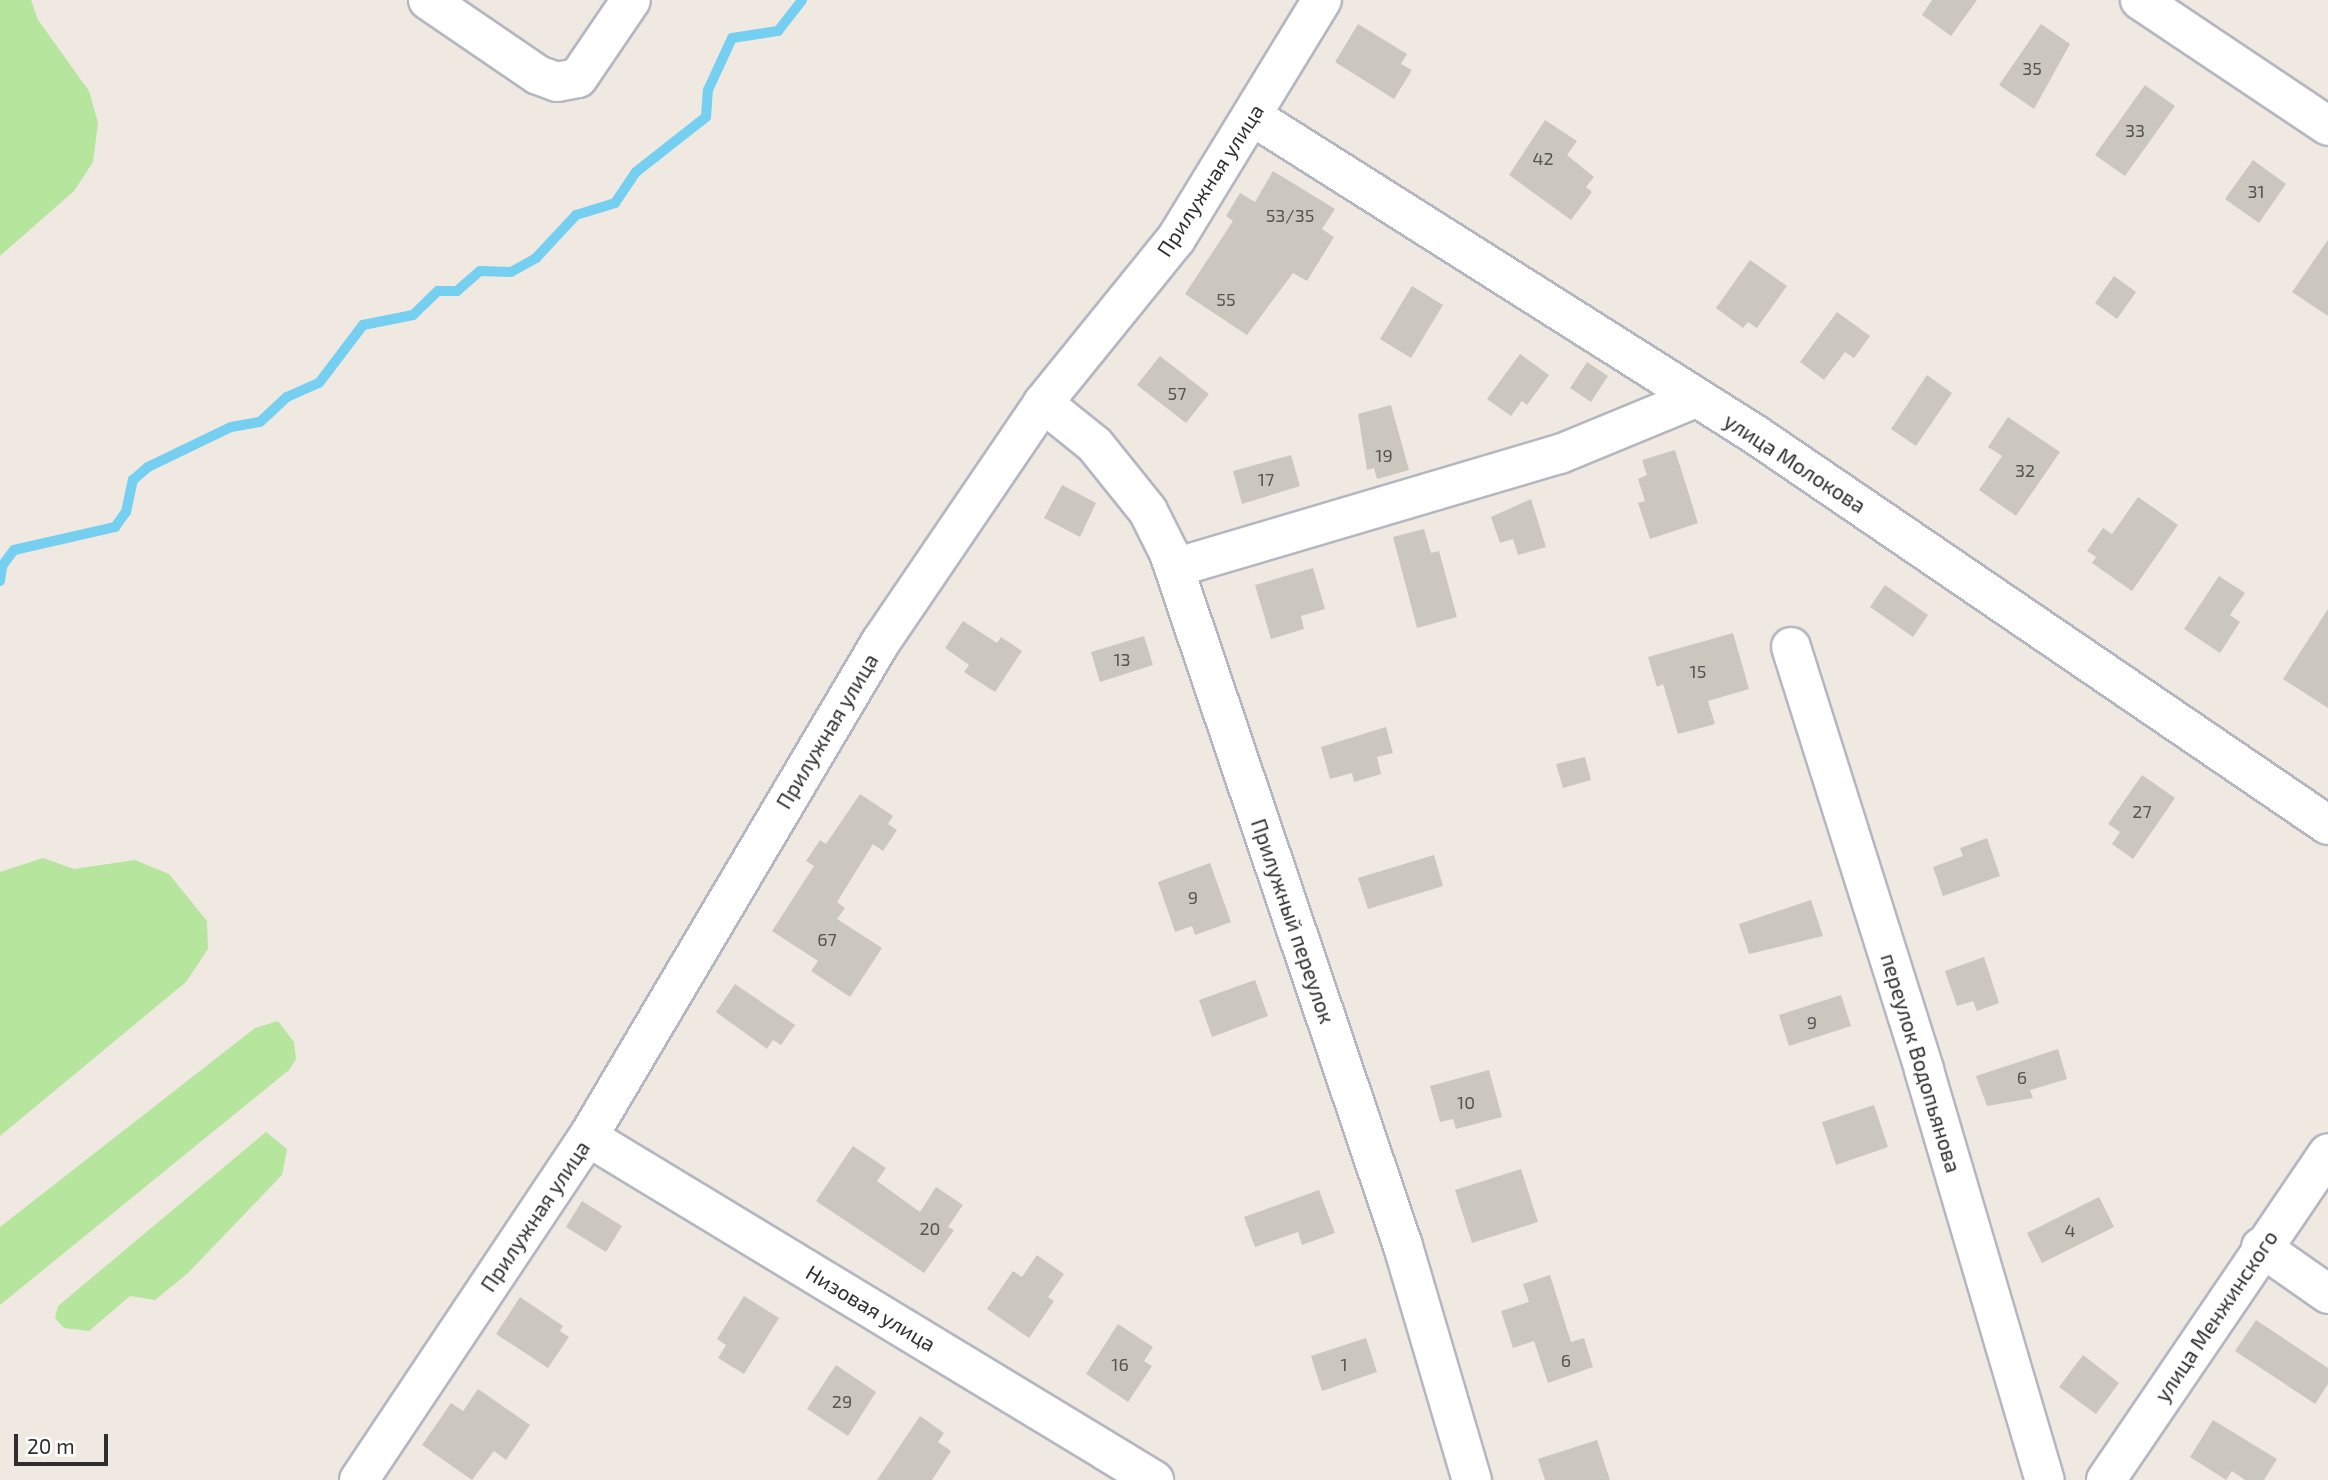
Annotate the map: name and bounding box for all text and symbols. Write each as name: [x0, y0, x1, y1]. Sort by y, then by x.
house number: 35: [2022, 57, 2042, 79]
street label: Прилужная улица: [1151, 99, 1269, 261]
house number: 33: [2125, 119, 2145, 141]
house number: 42: [1532, 147, 1554, 169]
house number: 31: [2247, 180, 2265, 202]
house number: 53/35: [1266, 204, 1314, 226]
house number: 55: [1216, 288, 1236, 310]
house number: 57: [1168, 382, 1186, 404]
street label: улица Молокова: [1719, 408, 1871, 518]
house number: 19: [1375, 444, 1393, 466]
house number: 32: [2015, 459, 2035, 481]
house number: 17: [1258, 468, 1274, 490]
house number: 13: [1113, 648, 1131, 670]
street label: Прилужная улица: [771, 649, 883, 813]
house number: 15: [1690, 660, 1706, 682]
house number: 27: [2132, 800, 2152, 822]
street label: Прилужный переулок: [1246, 815, 1340, 1027]
house number: 9: [1188, 886, 1198, 908]
house number: 67: [817, 928, 837, 950]
street label: переулок Водопьянова: [1876, 950, 1966, 1176]
house number: 9: [1807, 1011, 1817, 1033]
house number: 6: [2017, 1066, 2027, 1088]
house number: 10: [1457, 1091, 1475, 1113]
street label: Прилужная улица: [475, 1136, 595, 1296]
house number: 20: [920, 1217, 940, 1239]
house number: 4: [2064, 1219, 2076, 1241]
street label: улица Менжинского: [2149, 1225, 2283, 1407]
street label: Низовая улица: [802, 1259, 940, 1357]
house number: 6: [1561, 1349, 1571, 1371]
house number: 16: [1111, 1353, 1129, 1375]
house number: 1: [1340, 1353, 1348, 1375]
house number: 29: [832, 1390, 852, 1412]
scale bar: [18, 1420, 112, 1464]
text: 20 m: [27, 1433, 75, 1458]

